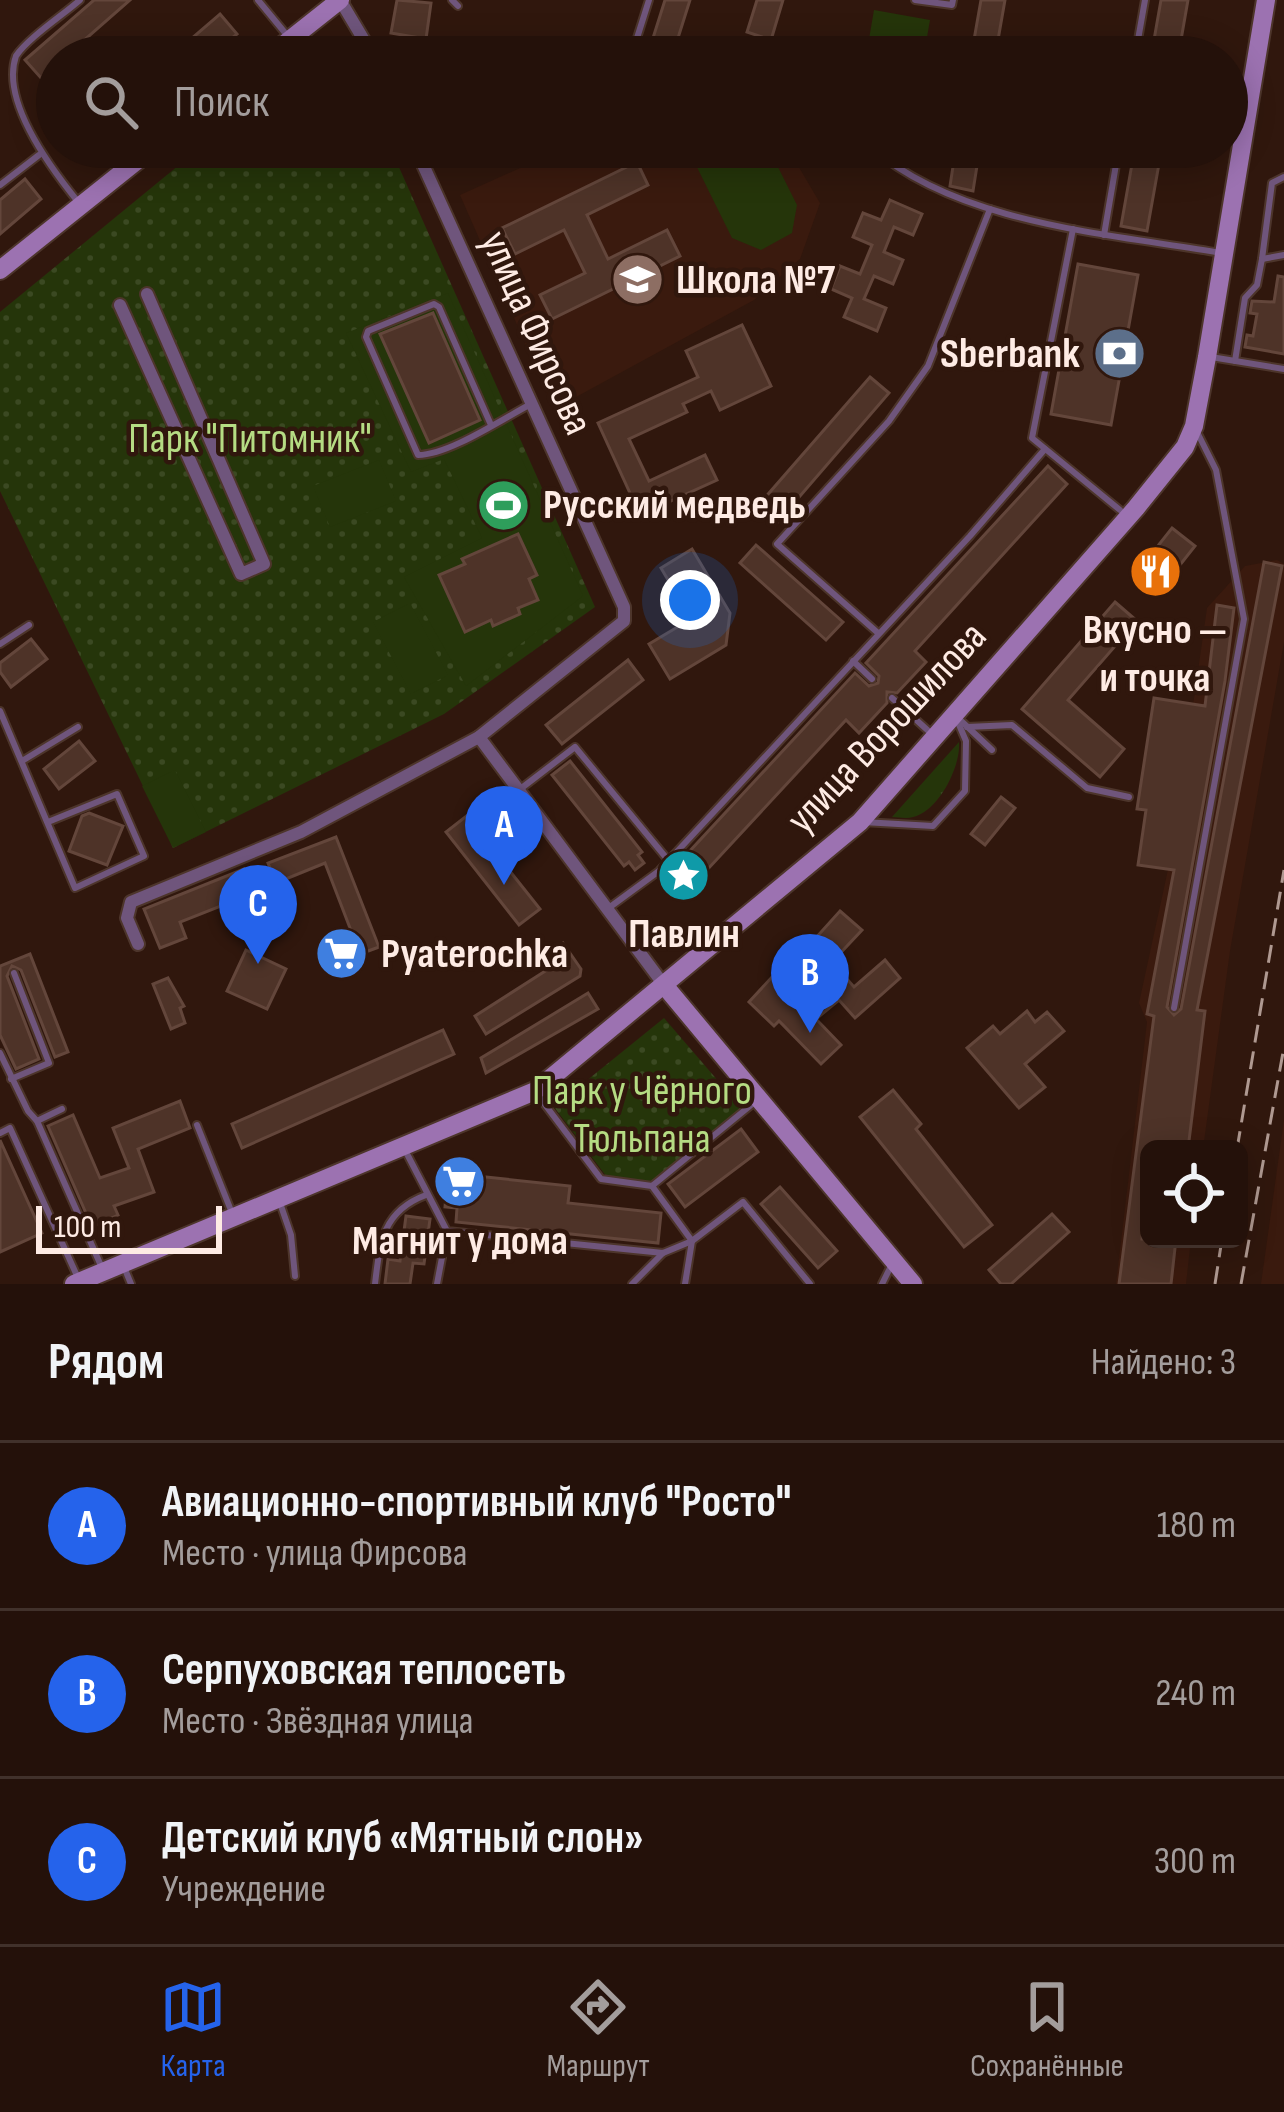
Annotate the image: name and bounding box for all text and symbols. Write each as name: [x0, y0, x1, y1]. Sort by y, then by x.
search box: [36, 36, 1248, 168]
icon: search: [78, 69, 144, 135]
text: Поиск: [174, 75, 269, 130]
street label: улица Фирсова: [468, 223, 604, 443]
school or university icon: Школа №7: [609, 252, 665, 308]
place label: Школа №7: [676, 255, 836, 306]
bank icon: Sberbank: [1091, 326, 1147, 382]
place label: Sberbank: [940, 329, 1080, 380]
park label: Парк "Питомник": [128, 414, 372, 465]
sports icon: Русский медведь: [476, 477, 532, 533]
place label: Русский медведь: [543, 480, 806, 531]
restaurant icon: Вкусно — и точка: [1127, 543, 1183, 599]
your location: [660, 570, 720, 630]
place label: Вкусно — и точка: [1083, 605, 1227, 704]
street label: улица Ворошилова: [776, 612, 998, 844]
pin: A: [465, 786, 543, 885]
place icon: Павлин: [656, 847, 712, 903]
pin: C: [219, 865, 297, 964]
place label: Павлин: [628, 909, 740, 960]
supermarket icon: Pyaterochka: [314, 926, 370, 982]
place label: Pyaterochka: [381, 929, 568, 980]
pin: B: [771, 934, 849, 1033]
park label: Парк у Чёрного Тюльпана: [532, 1066, 752, 1165]
map controls: [1140, 1140, 1248, 1248]
button: locate: [1140, 1140, 1248, 1248]
supermarket icon: Магнит у дома: [432, 1154, 488, 1210]
scale bar: [36, 1200, 222, 1253]
text: 100 m: [54, 1207, 121, 1247]
place label: Магнит у дома: [352, 1216, 568, 1267]
text: Рядом: [48, 1332, 164, 1393]
text: Найдено: 3: [1091, 1339, 1236, 1386]
text: Авиационно-спортивный клуб "Росто": [162, 1475, 791, 1530]
text: A: [78, 1502, 96, 1549]
text: 180 m: [1157, 1502, 1236, 1549]
text: Место · улица Фирсова: [162, 1530, 468, 1577]
text: Серпуховская теплосеть: [162, 1643, 566, 1698]
text: B: [78, 1670, 96, 1717]
text: 240 m: [1155, 1670, 1236, 1717]
text: Место · Звёздная улица: [162, 1698, 473, 1745]
text: Детский клуб «Мятный слон»: [162, 1811, 644, 1866]
text: C: [77, 1838, 97, 1885]
text: 300 m: [1154, 1838, 1236, 1885]
text: Учреждение: [162, 1866, 326, 1913]
tab: Карта: [160, 1974, 226, 2086]
tab: Маршрут: [546, 1974, 650, 2086]
tab: Сохранённые: [970, 1974, 1124, 2086]

